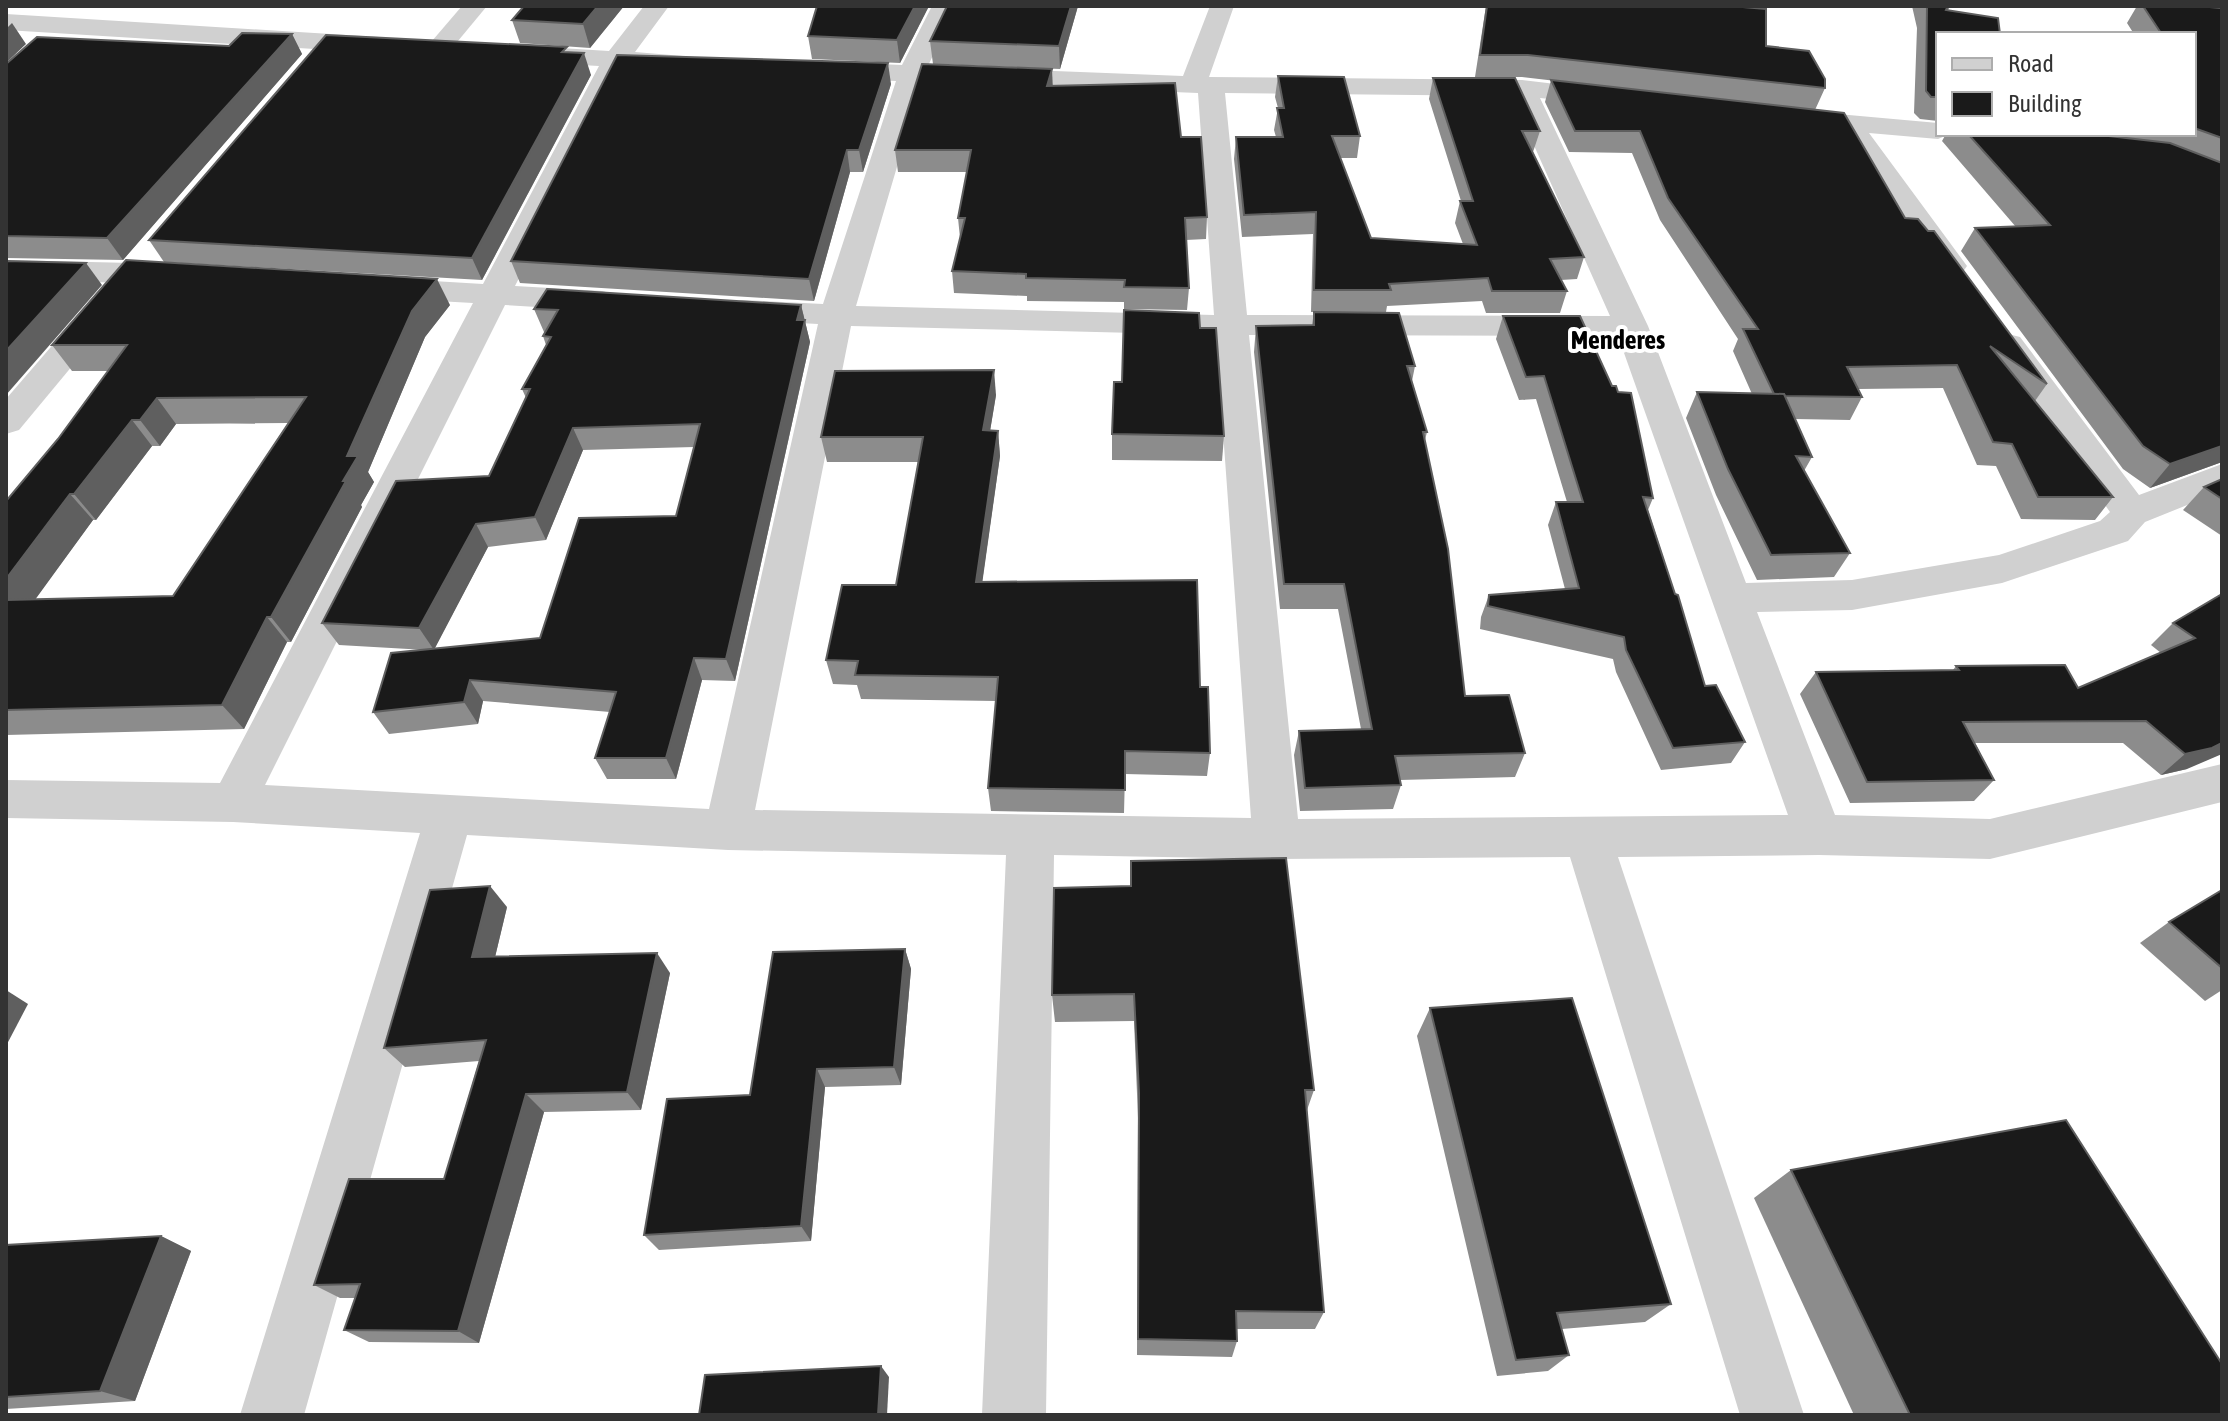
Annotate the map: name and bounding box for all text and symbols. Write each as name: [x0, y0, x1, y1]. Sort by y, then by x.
legend: [1936, 32, 2196, 136]
text: Road: [2008, 50, 2054, 77]
text: Building: [2008, 90, 2082, 117]
district label: Menderes: [1571, 325, 1665, 355]

